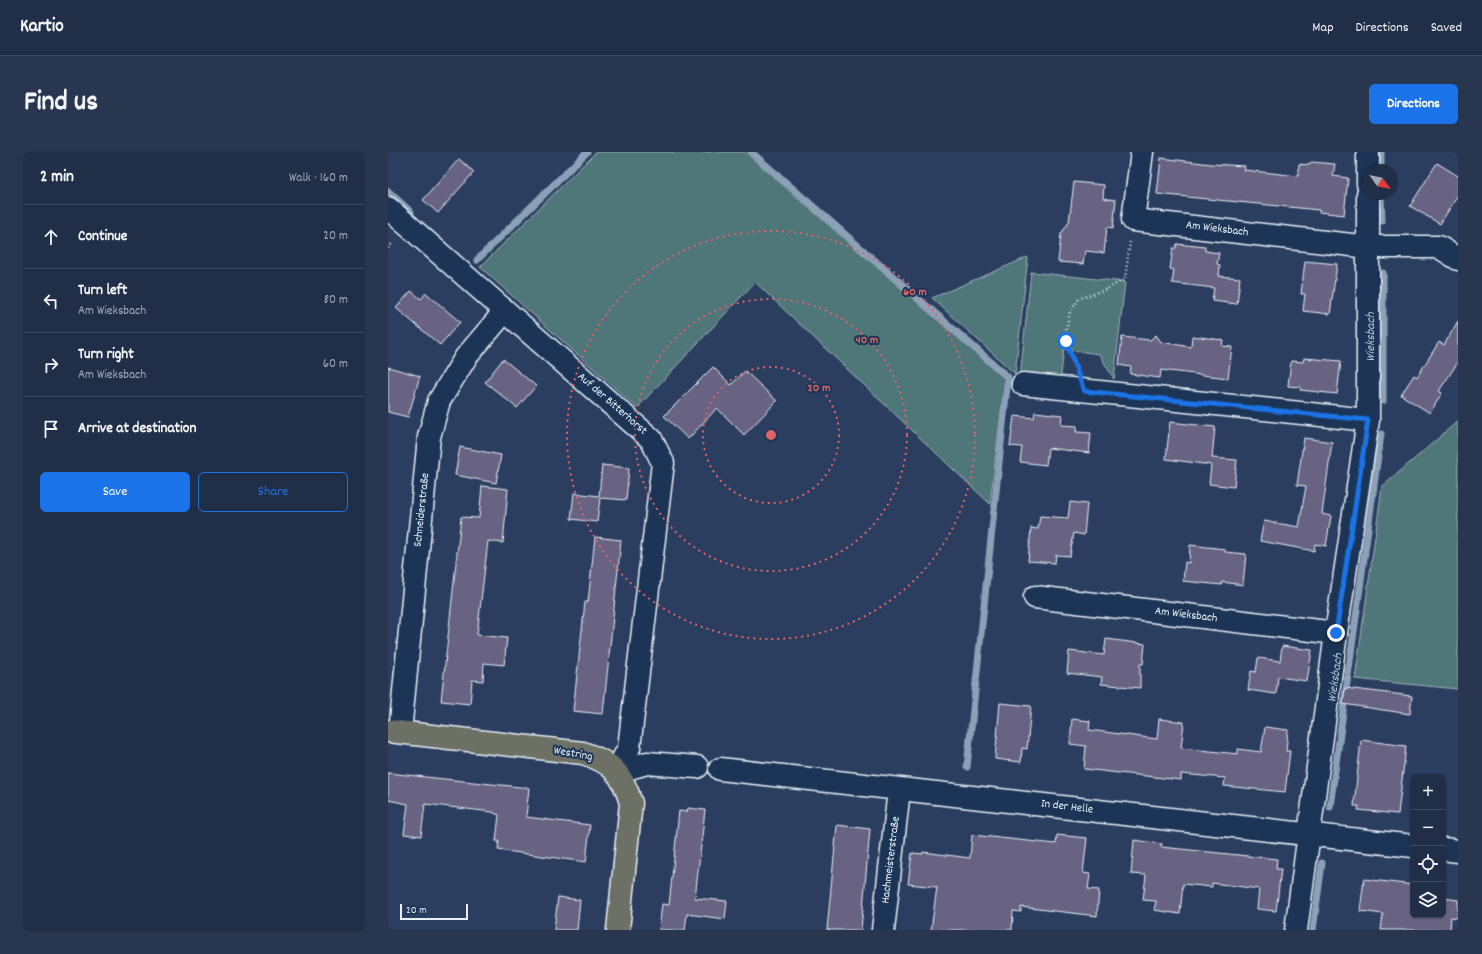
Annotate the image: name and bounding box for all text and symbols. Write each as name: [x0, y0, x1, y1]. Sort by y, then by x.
text: Kartio: [20, 14, 64, 41]
text: Map: [1312, 18, 1334, 38]
text: Directions: [1356, 18, 1409, 38]
text: Saved: [1431, 18, 1462, 38]
text: Find us: [24, 84, 98, 124]
button: Directions: [1369, 84, 1458, 124]
north arrow: [1362, 164, 1398, 200]
text: 2 min: [40, 166, 74, 190]
text: Walk · 160 m: [289, 169, 348, 188]
street label: Am Wieksbach: [1185, 217, 1249, 241]
icon: ahead: [40, 226, 62, 248]
text: Continue: [78, 226, 127, 248]
text: 20 m: [323, 227, 348, 246]
text: Turn left: [78, 280, 127, 302]
text: 60 m: [903, 284, 927, 301]
icon: left: [40, 290, 62, 312]
text: 80 m: [324, 291, 348, 310]
text: Am Wieksbach: [78, 302, 146, 321]
water label: Wieksbach: [1362, 311, 1381, 362]
text: 40 m: [856, 332, 878, 349]
route start: [1057, 332, 1075, 350]
text: Turn right: [78, 344, 134, 366]
icon: right: [40, 354, 62, 376]
text: 60 m: [323, 355, 348, 374]
text: Am Wieksbach: [78, 366, 146, 385]
street label: Auf der Bitterhorst: [573, 369, 651, 440]
text: 20 m: [808, 380, 830, 397]
icon: arrive: [40, 418, 62, 440]
text: Arrive at destination: [78, 418, 196, 440]
centre of rings: [764, 428, 778, 442]
button: Save: [40, 472, 190, 512]
button: Share: [198, 472, 348, 512]
street label: Schneiderstraße: [410, 472, 434, 548]
street label: Am Wieksbach: [1154, 603, 1218, 627]
route end: [1327, 624, 1345, 642]
water label: Wieksbach: [1323, 651, 1349, 704]
street label: Westring: [552, 742, 594, 766]
map controls: [1410, 774, 1446, 918]
button: +: [1410, 774, 1446, 810]
street label: In der Helle: [1040, 795, 1094, 819]
button: −: [1410, 810, 1446, 846]
street label: Hachmeisterstraße: [877, 816, 905, 904]
button: locate: [1410, 846, 1446, 882]
button: layers: [1410, 882, 1446, 918]
scale bar: [400, 902, 468, 921]
text: 20 m: [406, 903, 427, 919]

